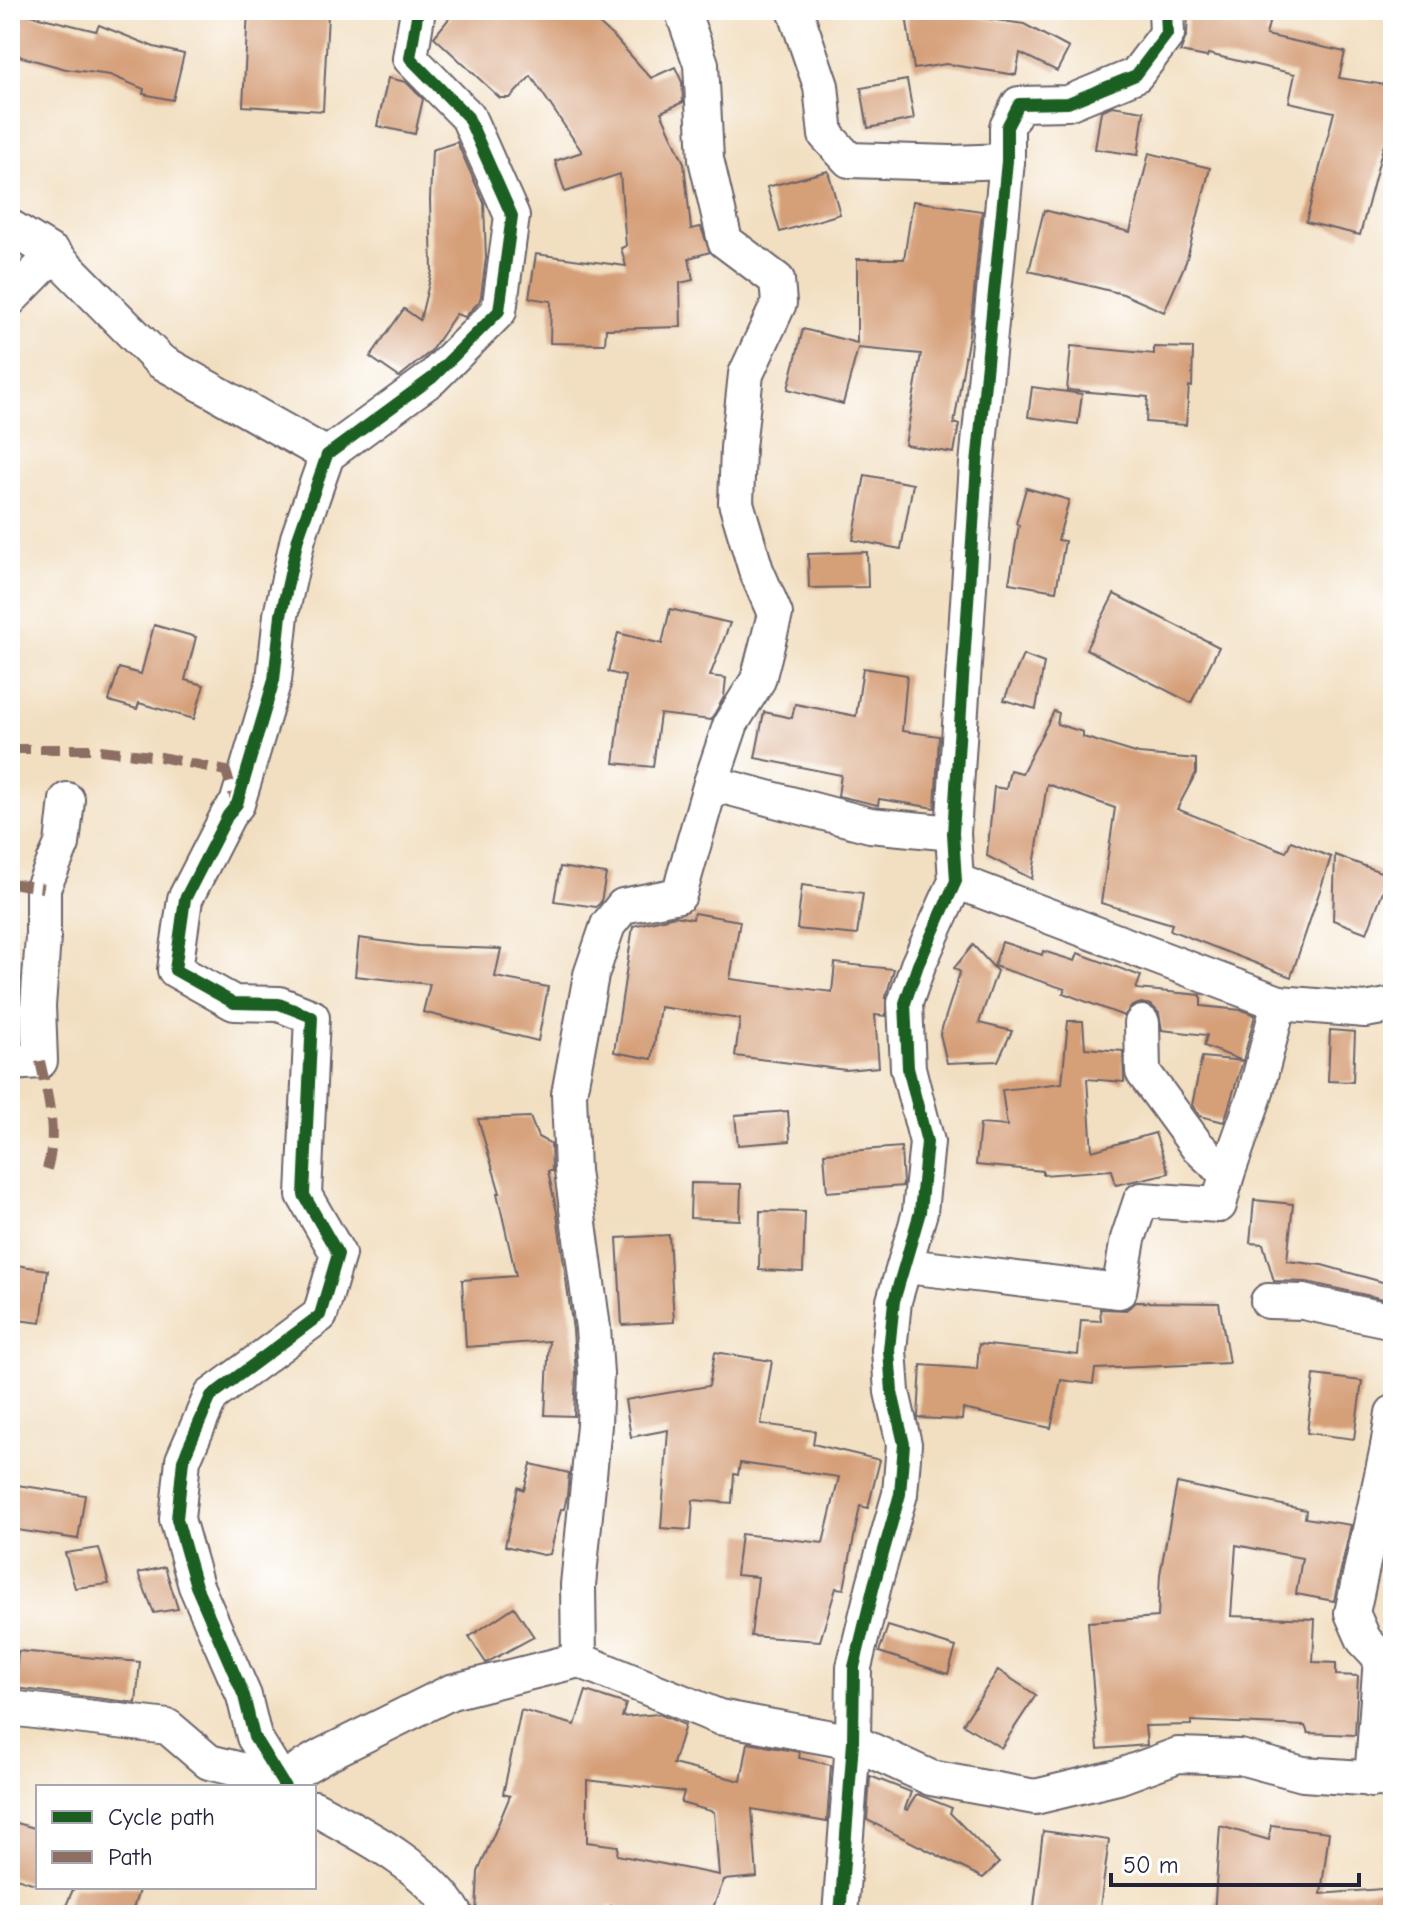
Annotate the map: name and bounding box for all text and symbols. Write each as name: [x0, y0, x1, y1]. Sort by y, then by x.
legend: [36, 1785, 316, 1889]
text: Cycle path: [108, 1803, 215, 1831]
scale bar: [1111, 1837, 1359, 1887]
text: Path: [108, 1843, 153, 1871]
text: 50 m: [1123, 1851, 1179, 1879]

